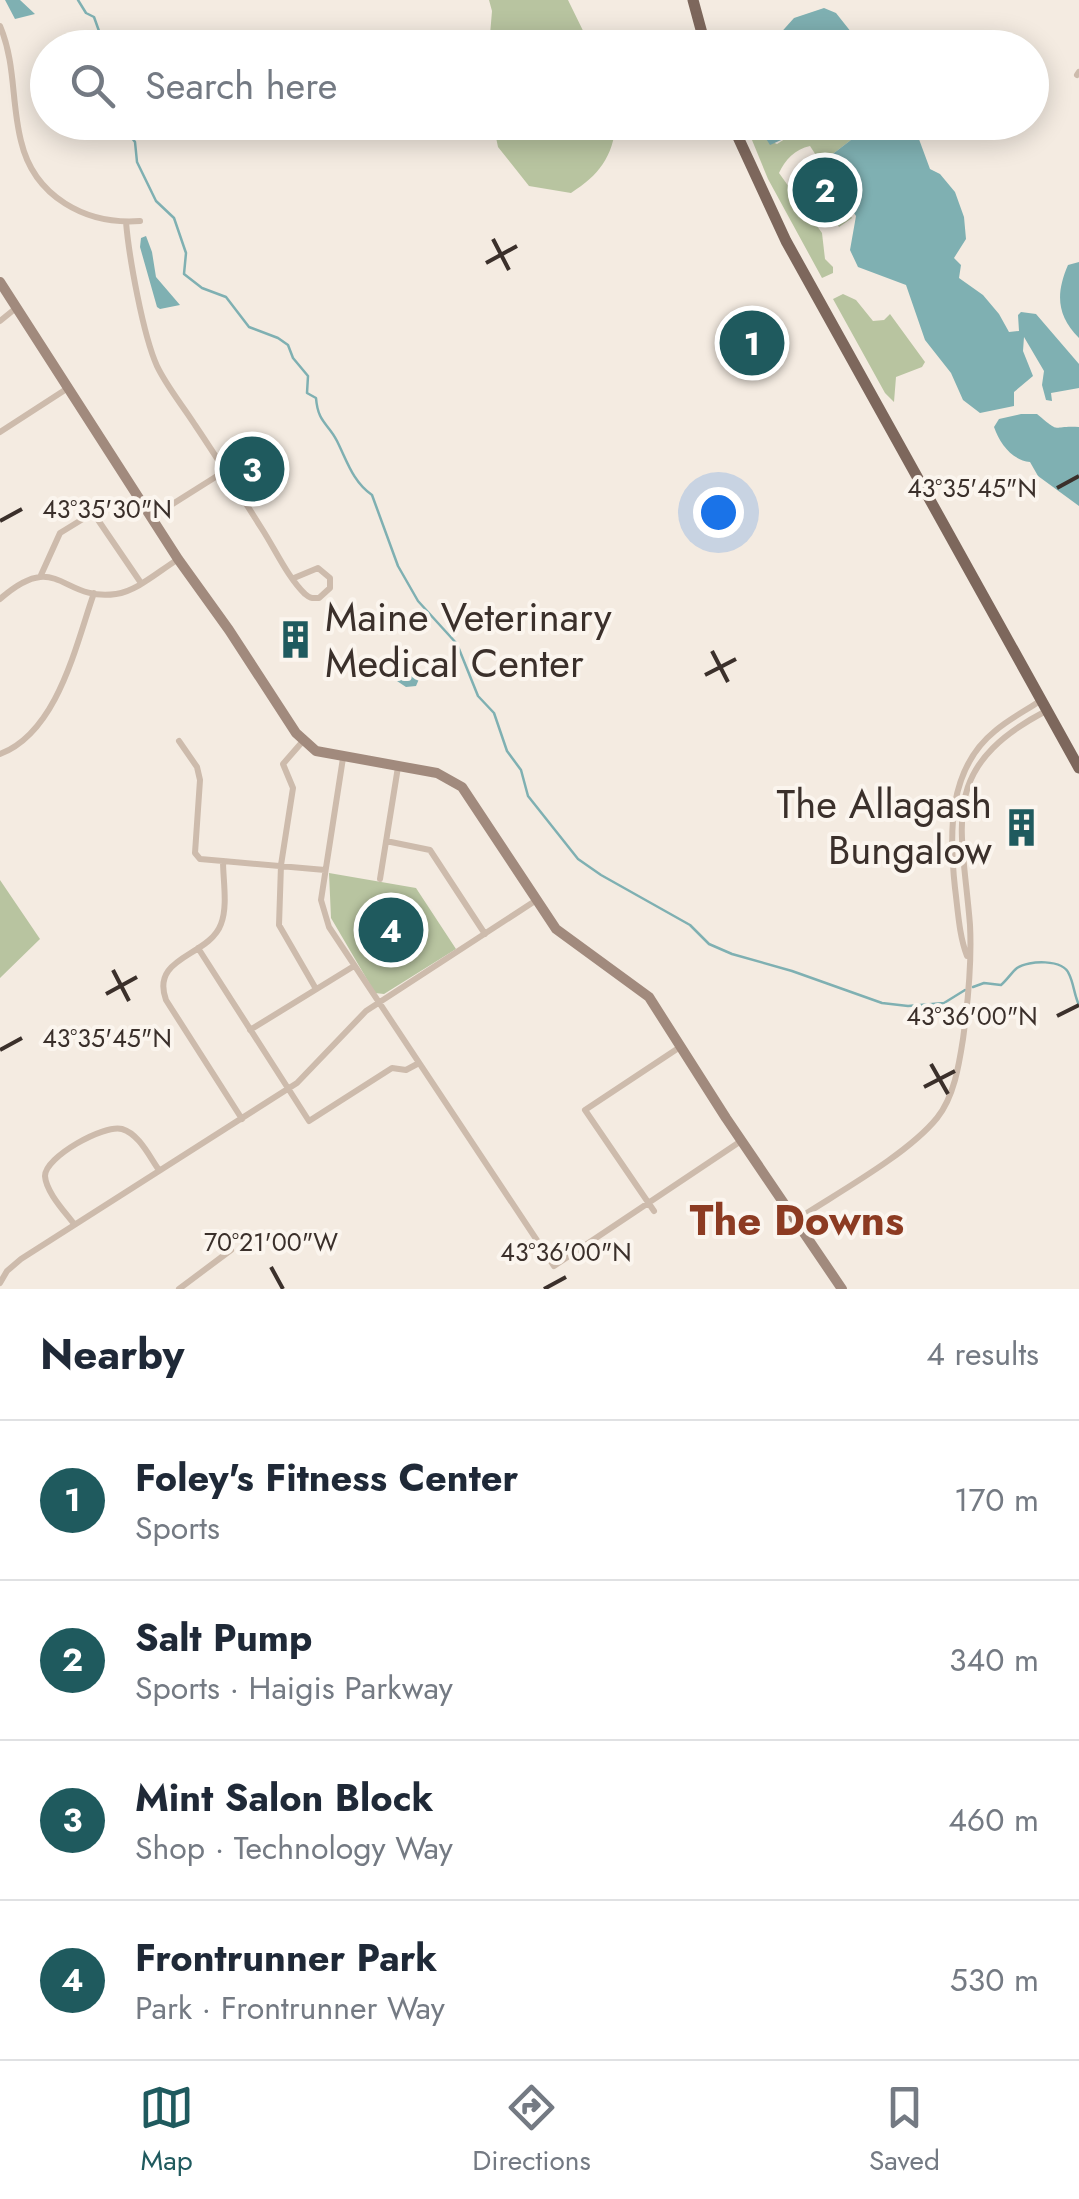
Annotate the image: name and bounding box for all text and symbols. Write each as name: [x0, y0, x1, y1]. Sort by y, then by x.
search box: [30, 30, 1049, 140]
icon: search: [65, 58, 120, 113]
text: Search here: [145, 58, 337, 113]
pin: 2: [792, 152, 858, 228]
pin: 1: [720, 306, 784, 380]
pin: 3: [220, 432, 284, 506]
text: 43°35'45"N: [907, 470, 1037, 506]
your location: [693, 487, 744, 538]
text: 43°35'30"N: [42, 491, 172, 527]
place label: Maine Veterinary Medical Center: [325, 588, 612, 692]
building icon: Maine Veterinary Medical Center: [274, 619, 316, 661]
place label: The Allagash Bungalow: [777, 775, 992, 879]
building icon: The Allagash Bungalow: [1001, 806, 1043, 848]
pin: 4: [358, 892, 424, 968]
text: 43°36'00"N: [906, 998, 1038, 1034]
text: 43°35'45"N: [42, 1020, 172, 1056]
district label: The Downs: [690, 1190, 904, 1251]
text: 70°21'00"W: [204, 1224, 338, 1260]
text: 43°36'00"N: [500, 1234, 632, 1270]
text: Nearby: [40, 1324, 184, 1385]
text: 4 results: [926, 1331, 1039, 1377]
text: Foley's Fitness Center: [135, 1450, 518, 1505]
text: 1: [64, 1477, 81, 1523]
text: 170 m: [954, 1477, 1039, 1523]
text: Sports: [135, 1505, 220, 1551]
text: Salt Pump: [135, 1610, 312, 1665]
text: 2: [62, 1637, 83, 1683]
text: 340 m: [949, 1637, 1039, 1683]
text: Sports · Haigis Parkway: [135, 1665, 453, 1711]
text: Mint Salon Block: [135, 1770, 433, 1825]
text: 3: [63, 1797, 82, 1843]
text: 460 m: [948, 1797, 1039, 1843]
text: Shop · Technology Way: [135, 1825, 453, 1871]
text: Frontrunner Park: [135, 1930, 437, 1985]
text: 4: [61, 1957, 84, 2003]
text: 530 m: [950, 1957, 1039, 2003]
text: Park · Frontrunner Way: [135, 1985, 445, 2031]
tab: Map: [139, 2080, 194, 2181]
tab: Directions: [472, 2080, 591, 2181]
tab: Saved: [869, 2080, 940, 2181]

